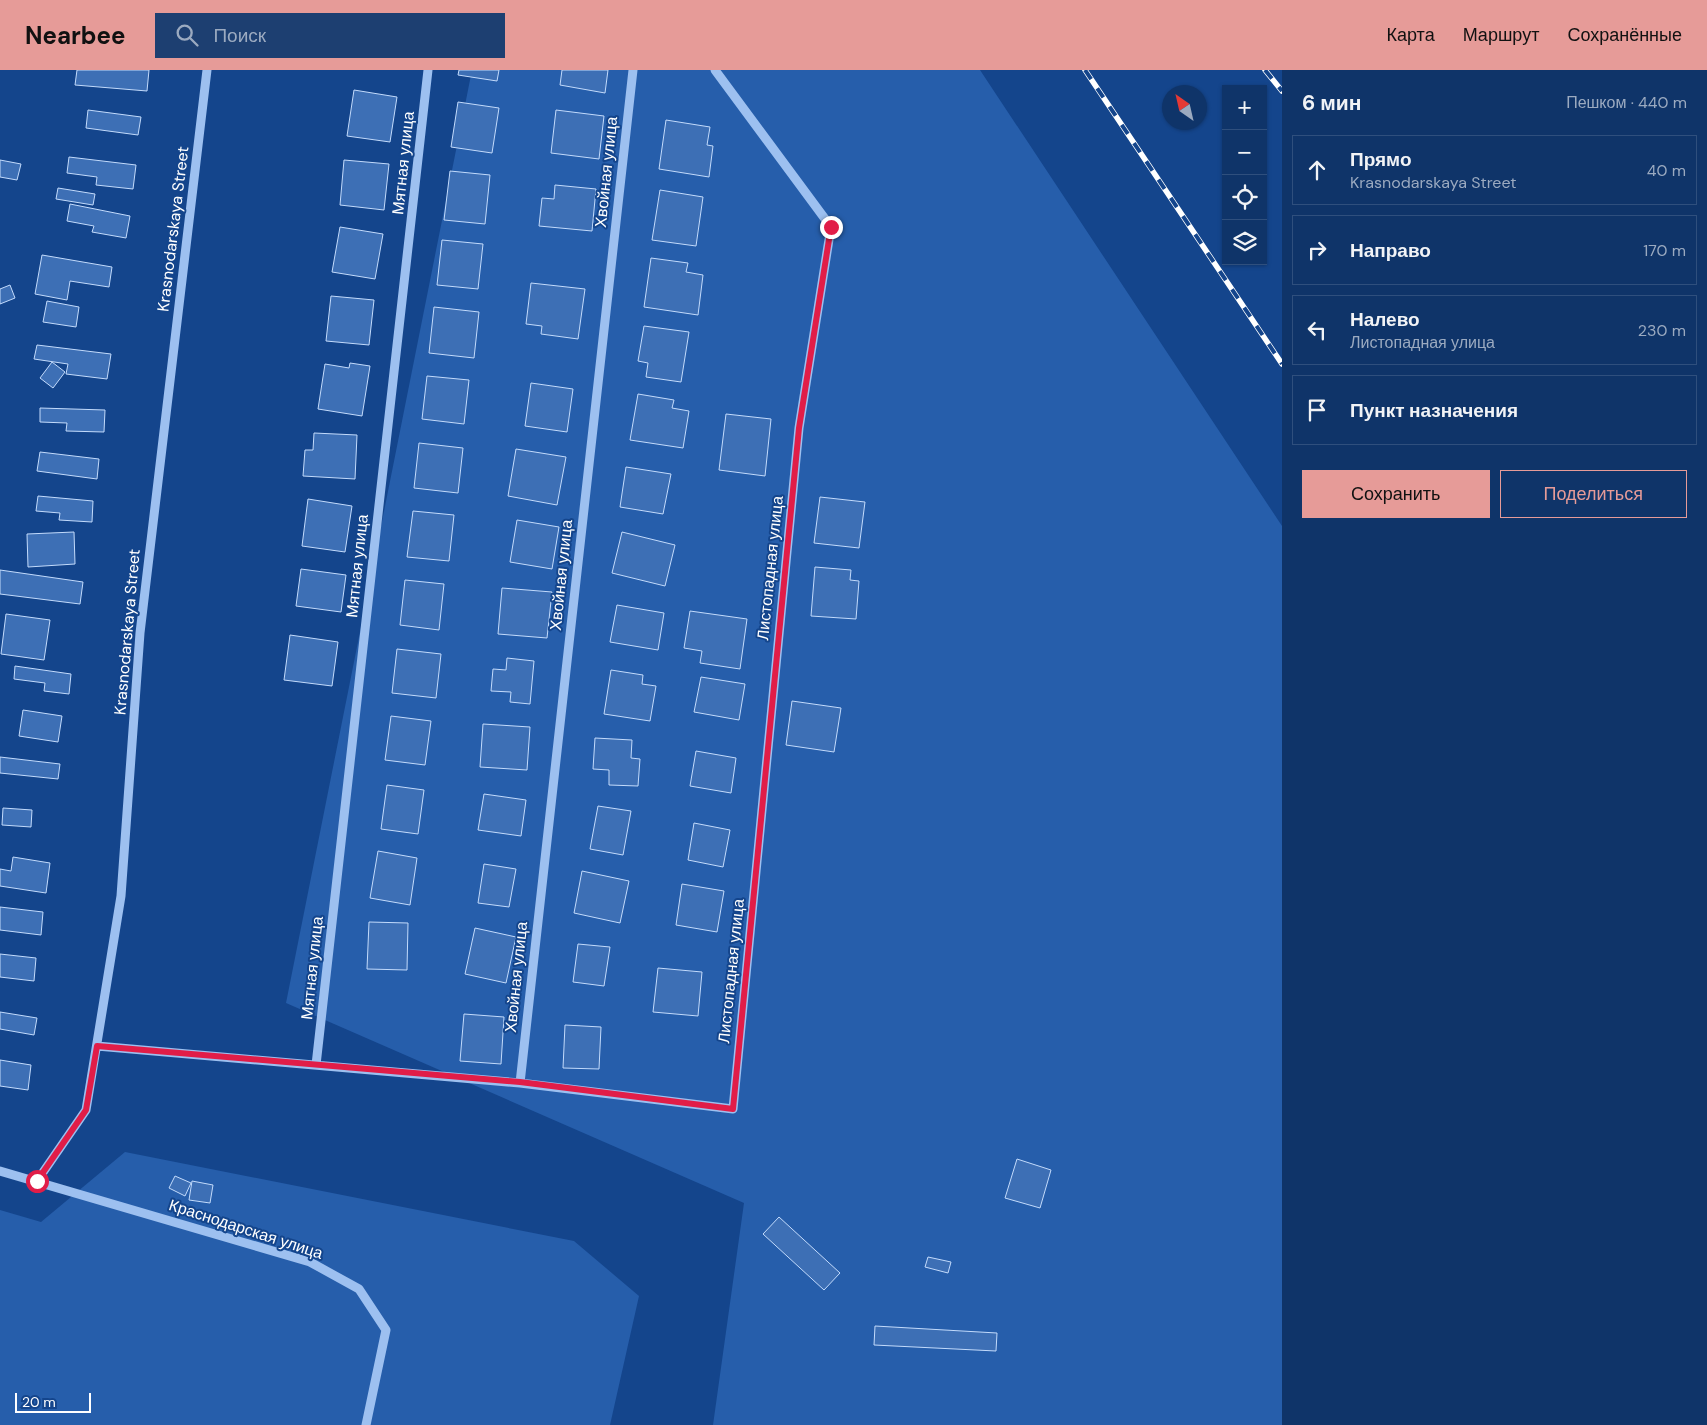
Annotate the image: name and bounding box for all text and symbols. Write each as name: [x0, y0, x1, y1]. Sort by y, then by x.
search box: [155, 13, 505, 58]
text: Nearbee: [25, 20, 125, 51]
icon: search: [173, 21, 201, 49]
text: Поиск: [213, 23, 266, 48]
text: Карта: [1387, 23, 1435, 47]
text: Маршрут: [1463, 23, 1539, 47]
text: Сохранённые: [1567, 23, 1682, 47]
north arrow: [1162, 85, 1207, 130]
map controls: [1222, 85, 1267, 265]
button: +: [1222, 85, 1267, 130]
text: 6 мин: [1302, 89, 1361, 117]
text: Пешком · 440 m: [1566, 92, 1687, 113]
street label: Мятная улица: [387, 110, 419, 216]
street label: Хвойная улица: [590, 115, 622, 229]
button: −: [1222, 130, 1267, 175]
street label: Krasnodarskaya Street: [152, 145, 194, 313]
text: Прямо: [1350, 147, 1412, 172]
icon: ahead: [1303, 156, 1331, 184]
text: 40 m: [1647, 160, 1686, 181]
text: Krasnodarskaya Street: [1350, 172, 1517, 193]
button: locate: [1222, 175, 1267, 220]
route end: [820, 216, 843, 239]
button: layers: [1222, 220, 1267, 265]
icon: right: [1303, 236, 1331, 264]
text: Направо: [1350, 238, 1431, 263]
text: 170 m: [1643, 240, 1686, 261]
text: Налево: [1350, 307, 1420, 332]
icon: left: [1303, 316, 1331, 344]
text: 230 m: [1638, 320, 1686, 341]
text: Листопадная улица: [1350, 332, 1495, 353]
icon: arrive: [1303, 396, 1331, 424]
text: Пункт назначения: [1350, 398, 1518, 423]
button: Сохранить: [1302, 470, 1490, 518]
button: Поделиться: [1500, 470, 1687, 518]
street label: Листопадная улица: [752, 495, 788, 641]
street label: Мятная улица: [341, 513, 373, 619]
street label: Хвойная улица: [545, 518, 577, 632]
street label: Krasnodarskaya Street: [109, 548, 145, 716]
street label: Листопадная улица: [713, 898, 749, 1044]
street label: Мятная улица: [296, 915, 328, 1021]
street label: Хвойная улица: [500, 920, 532, 1034]
route start: [26, 1170, 49, 1193]
street label: Краснодарская улица: [166, 1194, 326, 1264]
scale bar: [15, 1390, 91, 1413]
text: 20 m: [22, 1393, 56, 1411]

